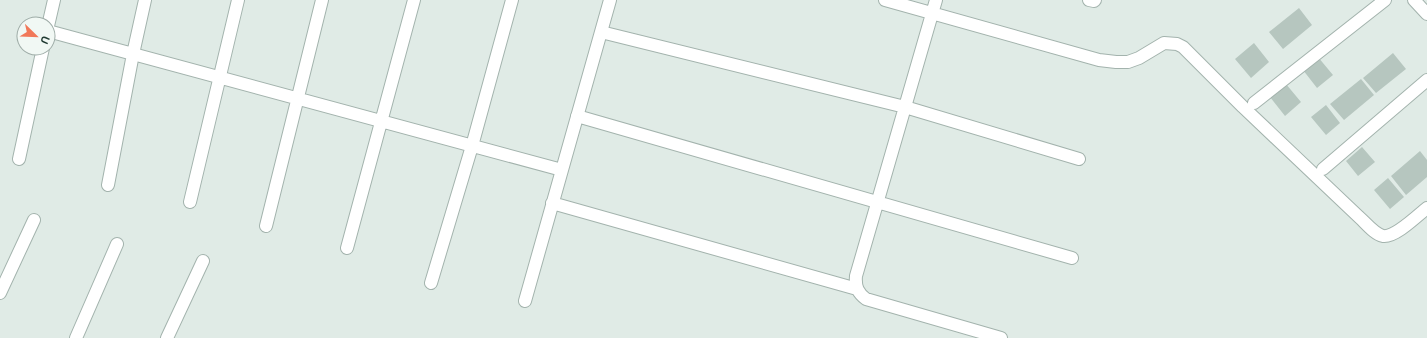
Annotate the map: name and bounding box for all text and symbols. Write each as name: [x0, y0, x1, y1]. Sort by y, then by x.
north arrow: [16, 16, 56, 56]
text: U: [37, 34, 53, 46]

